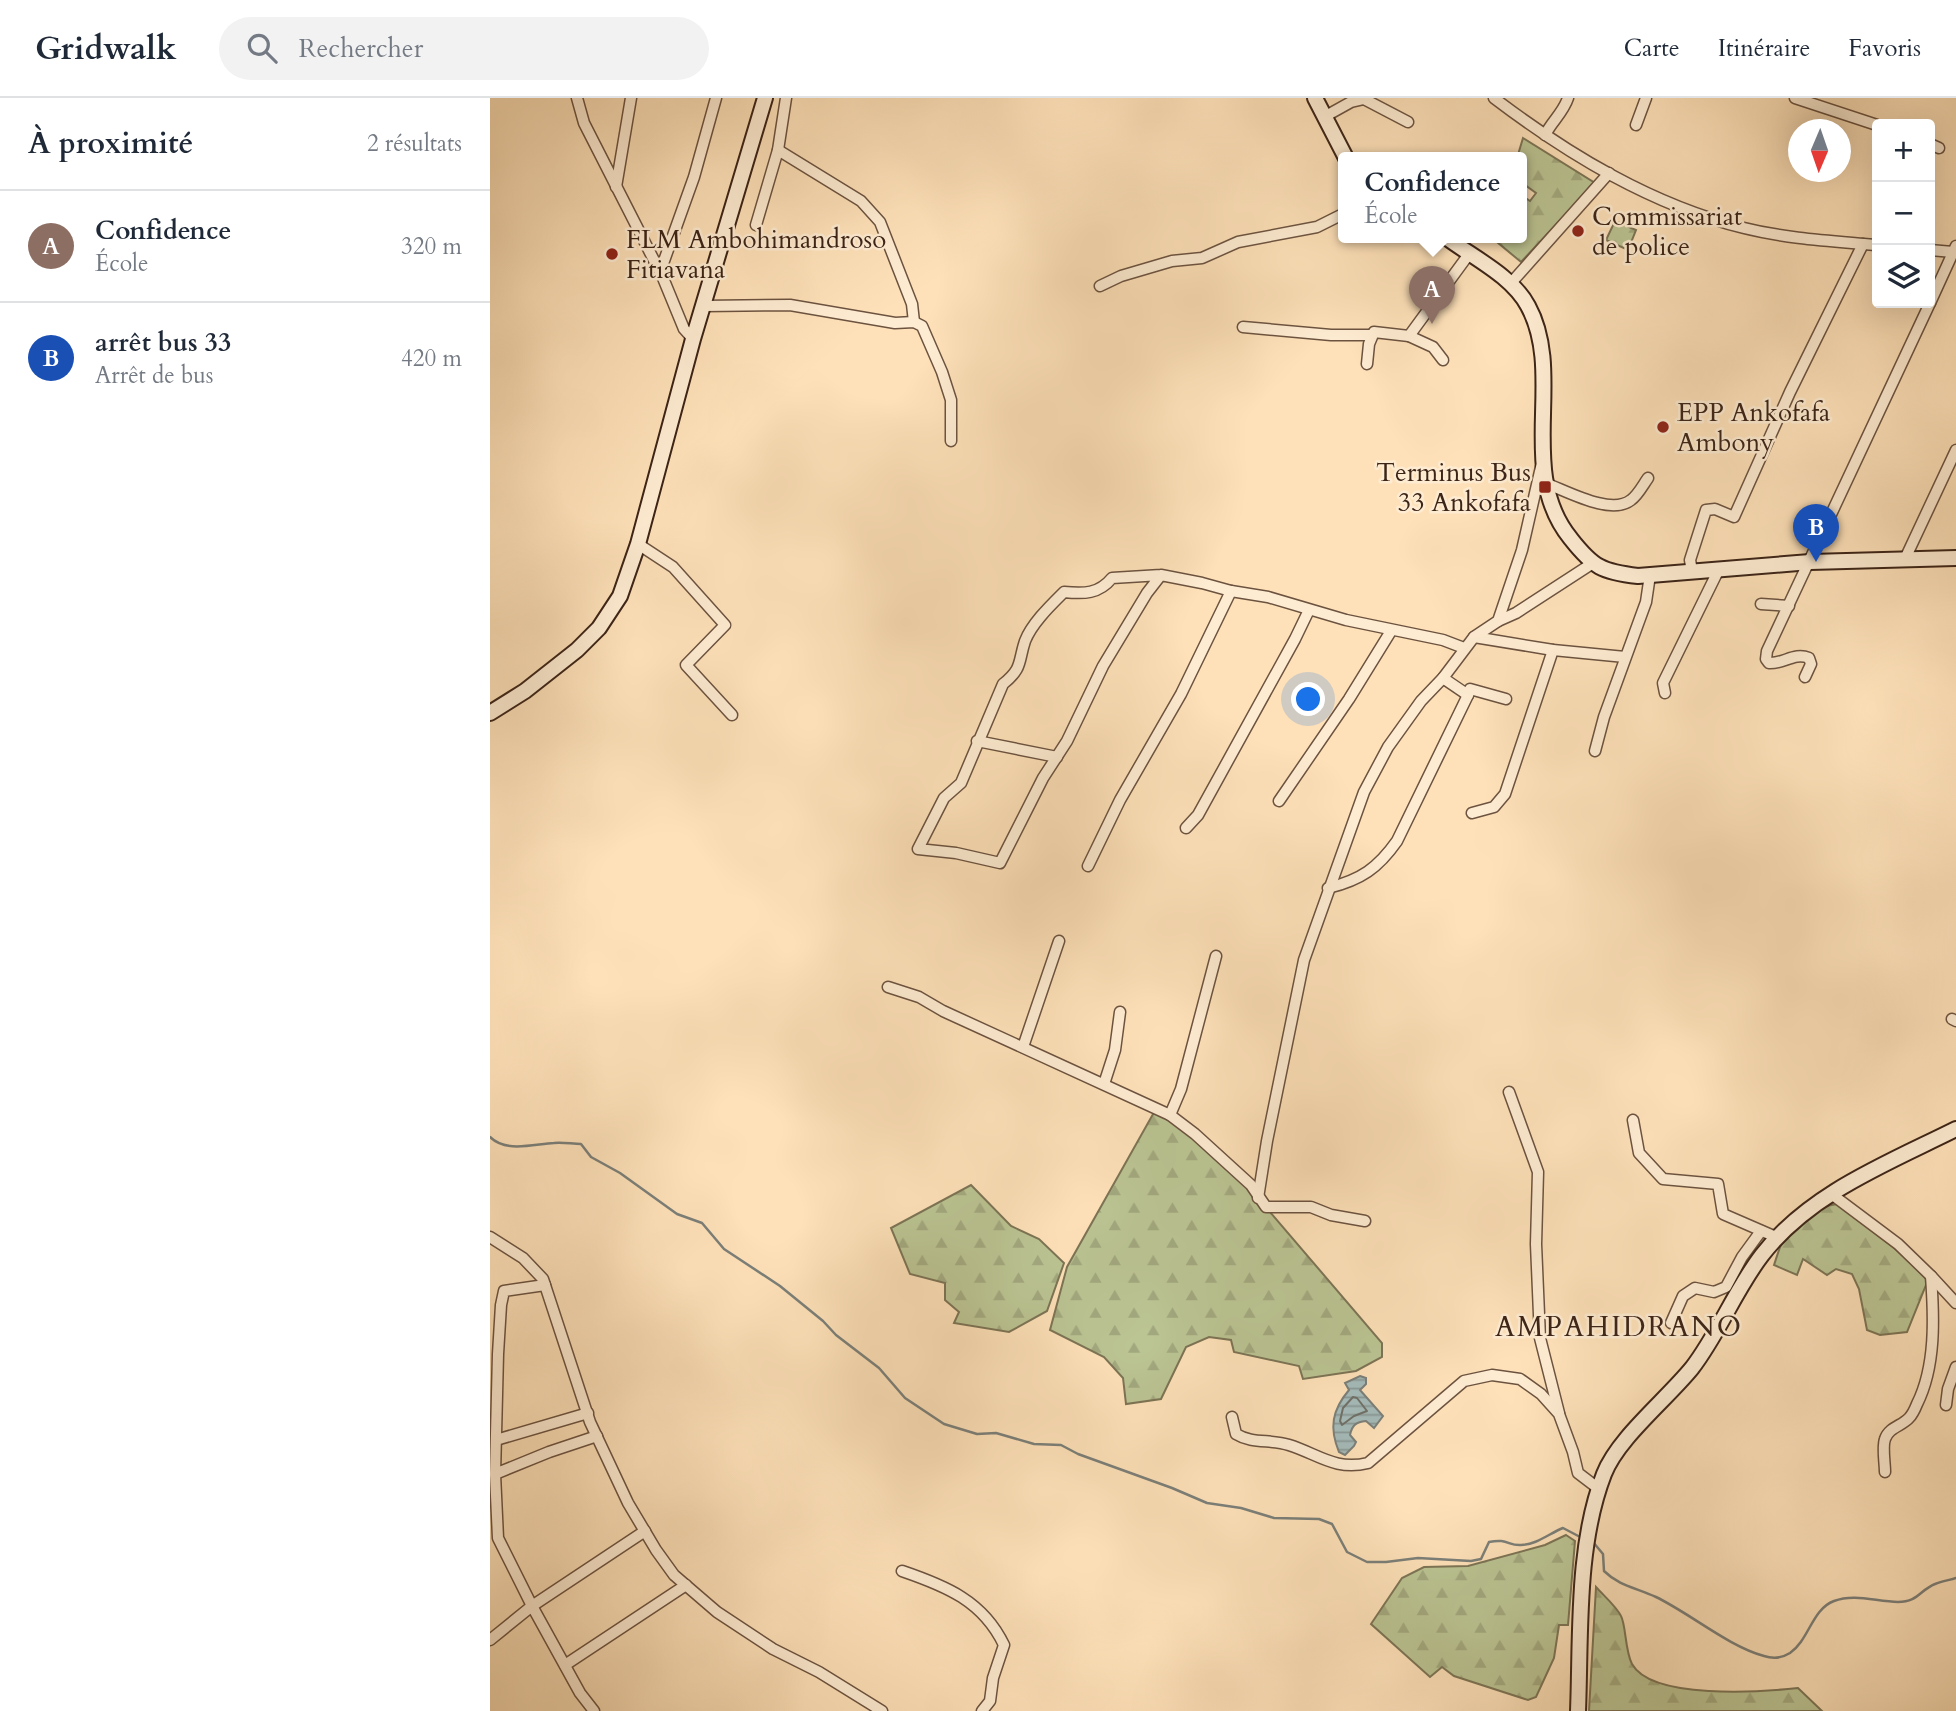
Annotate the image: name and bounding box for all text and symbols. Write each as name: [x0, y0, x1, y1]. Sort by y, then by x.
search box: [219, 17, 709, 80]
text: Gridwalk: [35, 26, 177, 71]
icon: search: [243, 29, 281, 67]
text: Rechercher: [299, 31, 423, 66]
text: Carte: [1624, 32, 1680, 65]
text: Itinéraire: [1718, 32, 1810, 65]
text: Favoris: [1848, 32, 1921, 65]
north arrow: [1788, 119, 1851, 182]
map controls: [1872, 119, 1935, 308]
button: +: [1872, 119, 1935, 182]
text: À proximité: [28, 123, 193, 164]
text: 2 résultats: [367, 128, 462, 159]
popup: [1338, 152, 1527, 243]
text: Confidence: [1364, 165, 1501, 200]
button: −: [1872, 182, 1935, 245]
place label: Commissariat de police: [1592, 199, 1742, 264]
text: École: [1364, 200, 1418, 231]
text: Confidence: [95, 213, 231, 248]
place label: FLM Ambohimandroso Fitiavana: [626, 222, 886, 287]
marker: Commissariat de police: [1570, 223, 1586, 239]
text: A: [42, 231, 60, 262]
text: 320 m: [401, 231, 462, 262]
button: layers: [1872, 245, 1935, 308]
marker: FLM Ambohimandroso Fitiavana: [604, 246, 620, 262]
text: École: [95, 248, 148, 279]
pin: A: [1409, 266, 1455, 324]
text: arrêt bus 33: [95, 325, 231, 360]
text: B: [43, 343, 59, 374]
text: 420 m: [401, 343, 462, 374]
text: Arrêt de bus: [95, 360, 214, 391]
place label: EPP Ankofafa Ambony: [1677, 395, 1830, 460]
marker: EPP Ankofafa Ambony: [1655, 419, 1671, 435]
place label: Terminus Bus 33 Ankofafa: [1376, 455, 1531, 520]
marker: Terminus Bus 33 Ankofafa: [1537, 479, 1553, 495]
pin: B: [1793, 504, 1839, 562]
your location: [1291, 682, 1325, 716]
district label: AMPAHIDRANO: [1495, 1308, 1743, 1346]

